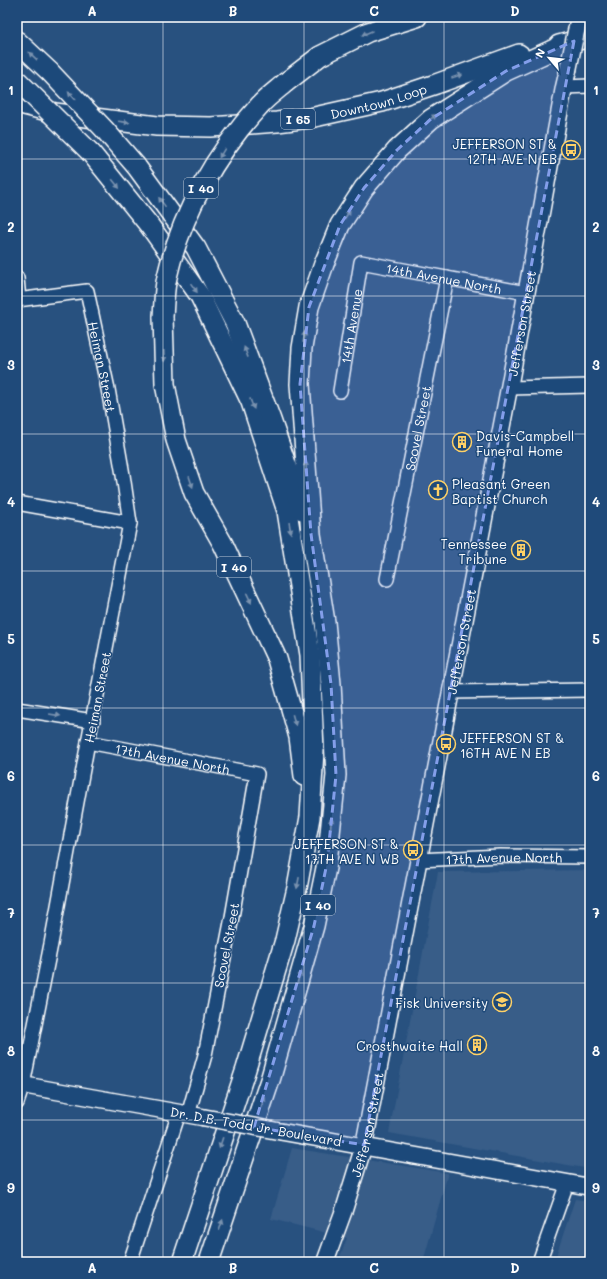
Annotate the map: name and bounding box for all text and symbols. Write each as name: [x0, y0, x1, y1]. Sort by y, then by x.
text: A: [87, 2, 97, 19]
text: B: [229, 2, 238, 19]
text: C: [369, 2, 379, 19]
text: D: [510, 2, 520, 19]
one-way arrow: [361, 30, 372, 36]
north arrow: [529, 38, 569, 78]
text: N: [531, 46, 548, 60]
one-way arrow: [28, 51, 38, 61]
one-way arrow: [452, 73, 464, 79]
street label: Downtown Loop: [329, 79, 429, 122]
text: 1: [8, 81, 14, 98]
text: 1: [593, 81, 599, 98]
one-way arrow: [68, 90, 77, 101]
road number: I 65: [281, 109, 315, 129]
one-way arrow: [427, 114, 438, 123]
one-way arrow: [118, 119, 130, 126]
place label: JEFFERSON ST & 12TH AVE N EB: [453, 135, 557, 167]
bus stop icon: JEFFERSON ST & 12TH AVE N EB: [560, 139, 582, 161]
one-way arrow: [219, 147, 226, 159]
one-way arrow: [112, 178, 121, 189]
road number: I 40: [184, 178, 218, 198]
one-way arrow: [158, 197, 166, 208]
one-way arrow: [343, 210, 351, 220]
text: 2: [7, 218, 15, 235]
text: 2: [592, 218, 600, 235]
street label: 14th Avenue North: [385, 258, 503, 297]
street label: Jefferson Street: [503, 269, 539, 377]
one-way arrow: [190, 282, 198, 293]
street label: 14th Avenue: [336, 287, 365, 365]
street label: Heiman Street: [85, 320, 120, 414]
one-way arrow: [301, 331, 307, 343]
one-way arrow: [242, 345, 248, 357]
one-way arrow: [161, 350, 167, 363]
text: 3: [7, 356, 15, 373]
text: 3: [592, 356, 600, 373]
street label: Scovel Street: [400, 384, 434, 472]
one-way arrow: [249, 399, 255, 411]
place label: Davis-Campbell Funeral Home: [476, 427, 574, 459]
building icon: Davis-Campbell Funeral Home: [451, 431, 473, 453]
one-way arrow: [302, 461, 309, 473]
place label: Pleasant Green Baptist Church: [452, 475, 550, 507]
one-way arrow: [188, 476, 194, 488]
church icon: Pleasant Green Baptist Church: [427, 479, 449, 501]
text: 4: [7, 493, 15, 510]
text: 4: [592, 493, 600, 510]
one-way arrow: [287, 522, 293, 534]
place label: Tennessee Tribune: [441, 535, 507, 567]
building icon: Tennessee Tribune: [510, 539, 532, 561]
road number: I 40: [217, 557, 251, 577]
street label: Jefferson Street: [442, 587, 479, 696]
one-way arrow: [246, 593, 252, 605]
text: 5: [7, 630, 15, 647]
text: 5: [592, 630, 600, 647]
street label: Heiman Street: [80, 650, 114, 744]
one-way arrow: [49, 712, 61, 718]
one-way arrow: [291, 714, 297, 726]
place label: JEFFERSON ST & 16TH AVE N EB: [460, 729, 564, 761]
bus stop icon: JEFFERSON ST & 16TH AVE N EB: [435, 733, 457, 755]
street label: 17th Avenue North: [114, 739, 231, 777]
text: 6: [7, 767, 15, 784]
text: 6: [592, 767, 600, 784]
one-way arrow: [328, 817, 334, 829]
place label: JEFFERSON ST & 17TH AVE N WB: [295, 835, 399, 867]
bus stop icon: JEFFERSON ST & 17TH AVE N WB: [402, 839, 424, 861]
street label: 17th Avenue North: [445, 847, 562, 867]
one-way arrow: [294, 877, 300, 889]
road number: I 40: [301, 895, 335, 915]
street label: Scovel Street: [209, 901, 243, 989]
text: 7: [7, 904, 15, 921]
text: 7: [592, 904, 600, 921]
one-way arrow: [296, 971, 302, 983]
school or university icon: Fisk University: [491, 991, 513, 1013]
place label: Fisk University: [395, 994, 488, 1011]
building icon: Crosthwaite Hall: [466, 1034, 488, 1056]
place label: Crosthwaite Hall: [356, 1037, 463, 1054]
text: 8: [7, 1042, 15, 1059]
text: 8: [592, 1042, 600, 1059]
street label: Jefferson Street: [346, 1070, 386, 1179]
one-way arrow: [260, 1095, 266, 1107]
street label: Dr. D.B. Todd Jr. Boulevard: [169, 1103, 343, 1149]
one-way arrow: [218, 1138, 224, 1150]
text: 9: [7, 1179, 15, 1196]
text: 9: [592, 1179, 600, 1196]
one-way arrow: [219, 1219, 225, 1231]
text: A: [87, 1259, 97, 1276]
text: B: [229, 1259, 238, 1276]
text: C: [369, 1259, 379, 1276]
text: D: [510, 1259, 520, 1276]

